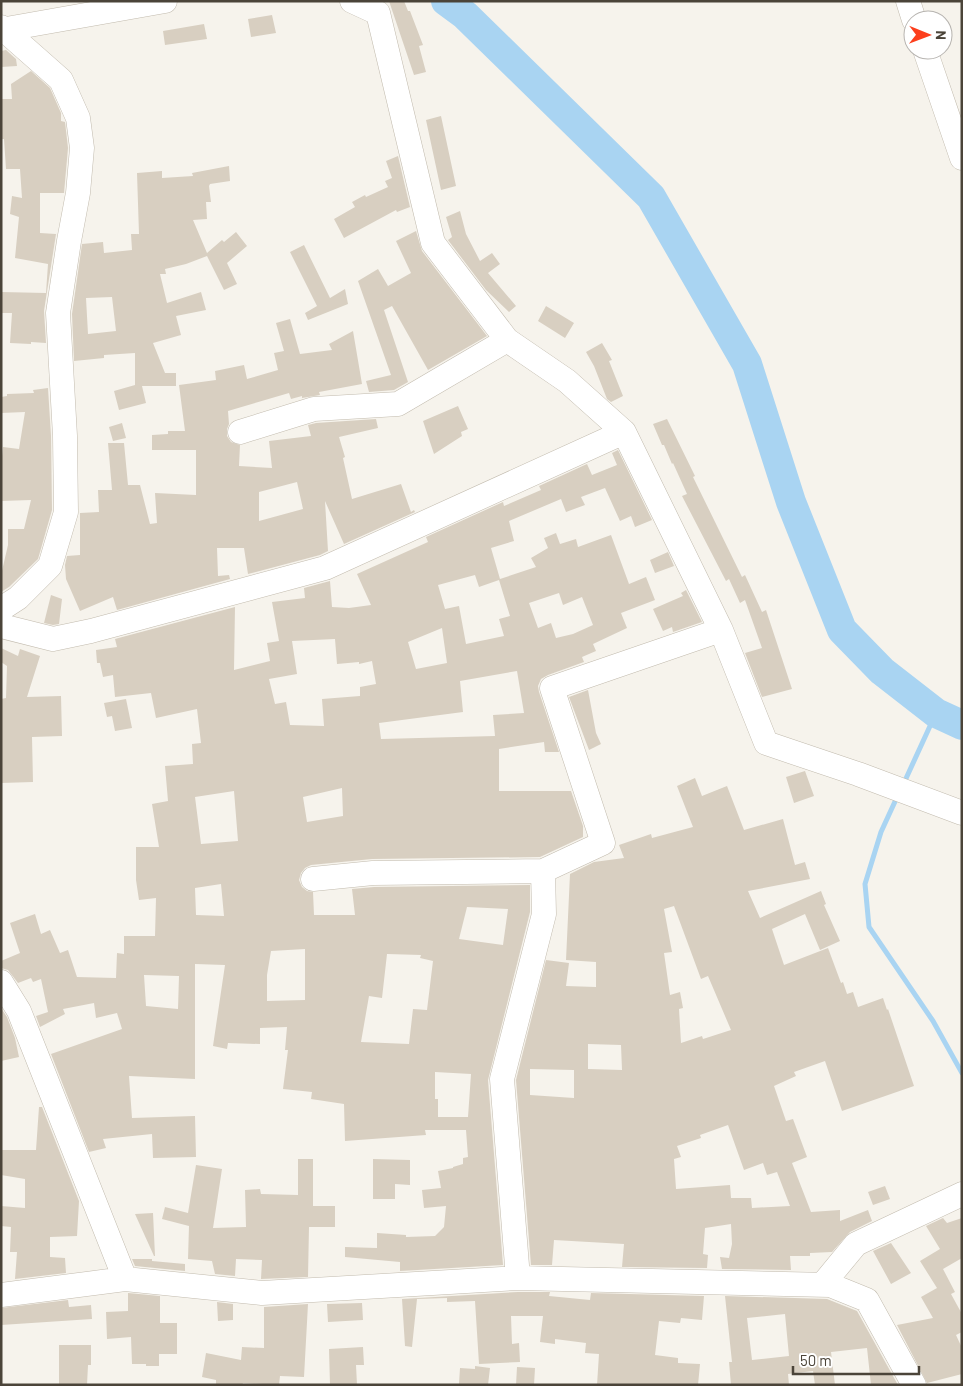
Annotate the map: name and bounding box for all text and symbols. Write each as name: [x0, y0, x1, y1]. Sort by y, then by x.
north arrow: [903, 10, 953, 60]
text: N: [933, 30, 950, 40]
scale bar: [793, 1344, 919, 1376]
text: 50 m: [800, 1351, 832, 1369]

